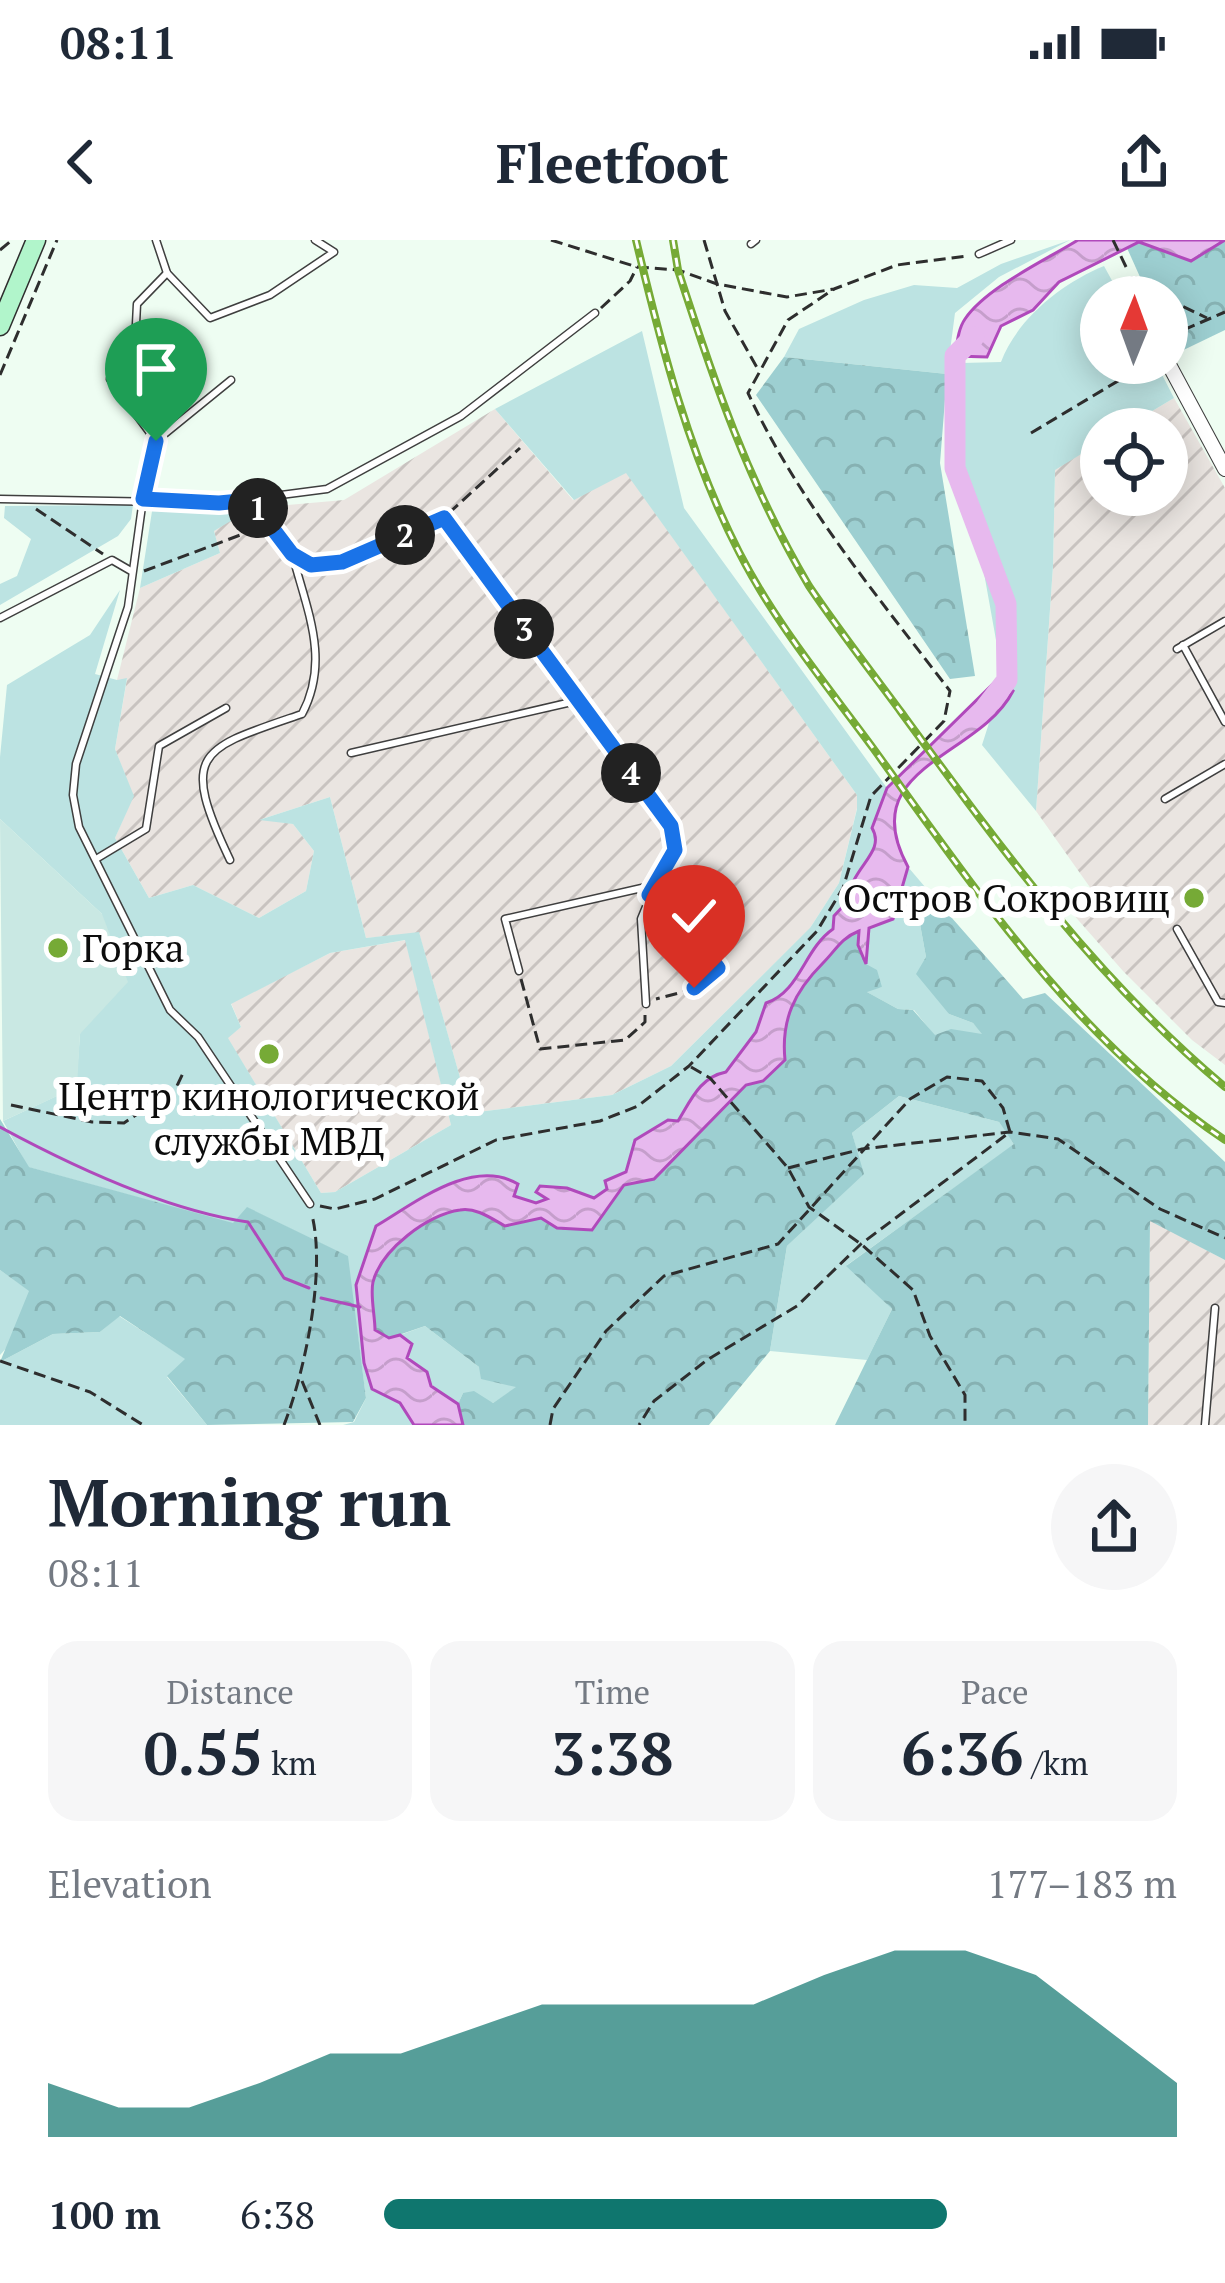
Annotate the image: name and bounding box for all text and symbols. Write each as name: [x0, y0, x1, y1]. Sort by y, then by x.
text: 08:11: [60, 12, 177, 72]
text: Fleetfoot: [496, 127, 729, 198]
icon: back: [48, 129, 114, 195]
icon: share: [1111, 129, 1177, 195]
north arrow: [1080, 276, 1188, 384]
map controls: [1080, 276, 1188, 516]
pin: [105, 318, 207, 441]
icon: arrive: [123, 336, 189, 402]
button: locate: [1080, 408, 1188, 516]
pin: 1: [228, 478, 288, 538]
text: 1: [249, 486, 267, 529]
pin: 2: [375, 505, 435, 565]
text: 2: [396, 513, 414, 556]
pin: 3: [494, 599, 554, 659]
text: 3: [515, 607, 533, 650]
pin: 4: [601, 743, 661, 803]
text: 4: [622, 751, 640, 794]
pin: [643, 865, 745, 988]
place label: Остров Сокровищ: [843, 871, 1170, 923]
icon: check: [661, 883, 727, 949]
marker: Остров Сокровищ: [1181, 885, 1207, 911]
place label: Горка: [82, 921, 184, 973]
marker: Горка: [45, 935, 71, 961]
marker: Центр кинологической службы МВД: [256, 1041, 282, 1067]
place label: Центр кинологической службы МВД: [58, 1069, 480, 1166]
text: Morning run: [48, 1457, 451, 1545]
button: share: [1051, 1464, 1177, 1590]
text: 08:11: [48, 1546, 144, 1598]
text: Distance: [166, 1670, 294, 1713]
text: Time: [575, 1670, 650, 1713]
text: Pace: [961, 1670, 1029, 1713]
text: 0.55: [144, 1713, 263, 1792]
text: 3:38: [551, 1713, 674, 1792]
text: 6:36: [901, 1713, 1024, 1792]
text: km: [263, 1741, 317, 1784]
text: /km: [1024, 1741, 1088, 1784]
text: Elevation: [48, 1857, 212, 1909]
text: 177–183 m: [987, 1857, 1177, 1909]
text: 100 m: [48, 2188, 161, 2240]
text: 6:38: [240, 2188, 315, 2240]

